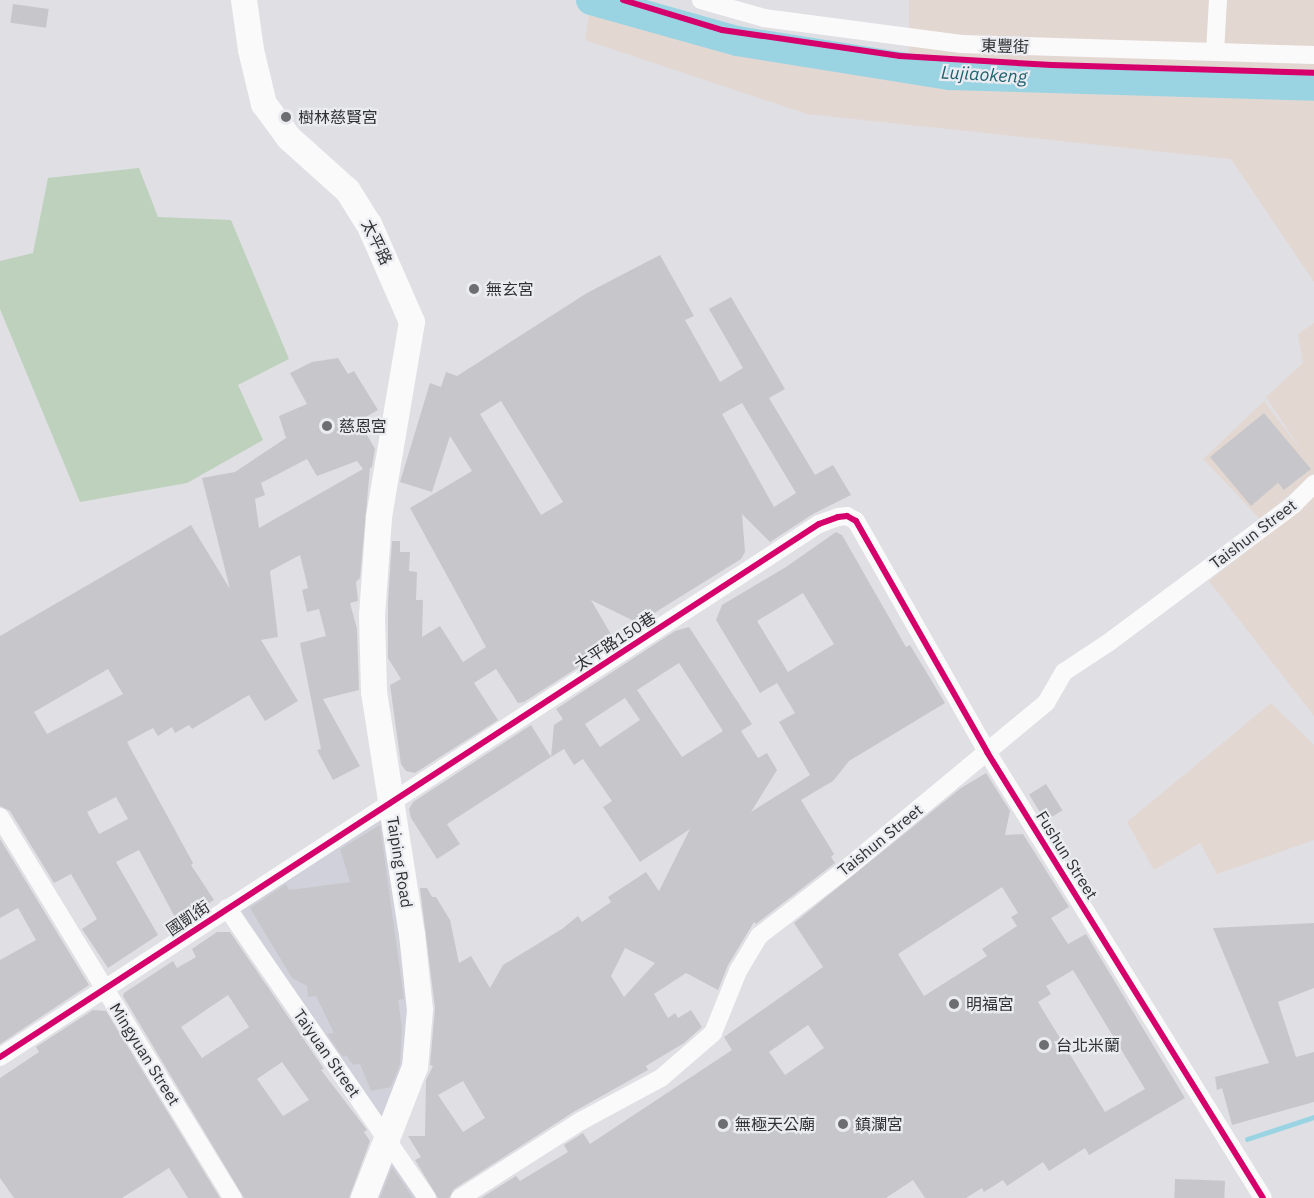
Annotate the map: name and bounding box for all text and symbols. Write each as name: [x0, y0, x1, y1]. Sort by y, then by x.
street label: 東豐街: [981, 36, 1029, 56]
water label: Lujiaokeng: [941, 62, 1027, 88]
place label: 樹林慈賢宮: [298, 107, 378, 127]
marker: 樹林慈賢宮: [279, 110, 293, 124]
street label: 太平路: [358, 216, 396, 268]
place label: 無玄宮: [486, 279, 534, 299]
marker: 無玄宮: [467, 282, 481, 296]
place label: 慈恩宮: [339, 416, 387, 436]
marker: 慈恩宮: [320, 419, 334, 433]
street label: Taishun Street: [1206, 495, 1300, 573]
street label: 太平路150巷: [571, 608, 659, 674]
street label: Taishun Street: [834, 800, 926, 880]
street label: Fushun Street: [1032, 807, 1102, 903]
street label: Taiping Road: [383, 815, 417, 909]
street label: 國凱街: [163, 897, 213, 939]
place label: 明福宮: [966, 994, 1014, 1014]
marker: 明福宮: [947, 997, 961, 1011]
street label: Mingyuan Street: [106, 999, 184, 1109]
street label: Taiyuan Street: [290, 1005, 364, 1101]
place label: 台北米蘭: [1056, 1035, 1120, 1055]
marker: 台北米蘭: [1037, 1038, 1051, 1052]
place label: 無極天公廟: [735, 1114, 815, 1134]
place label: 鎮瀾宮: [855, 1114, 903, 1134]
marker: 無極天公廟: [716, 1117, 730, 1131]
marker: 鎮瀾宮: [836, 1117, 850, 1131]

